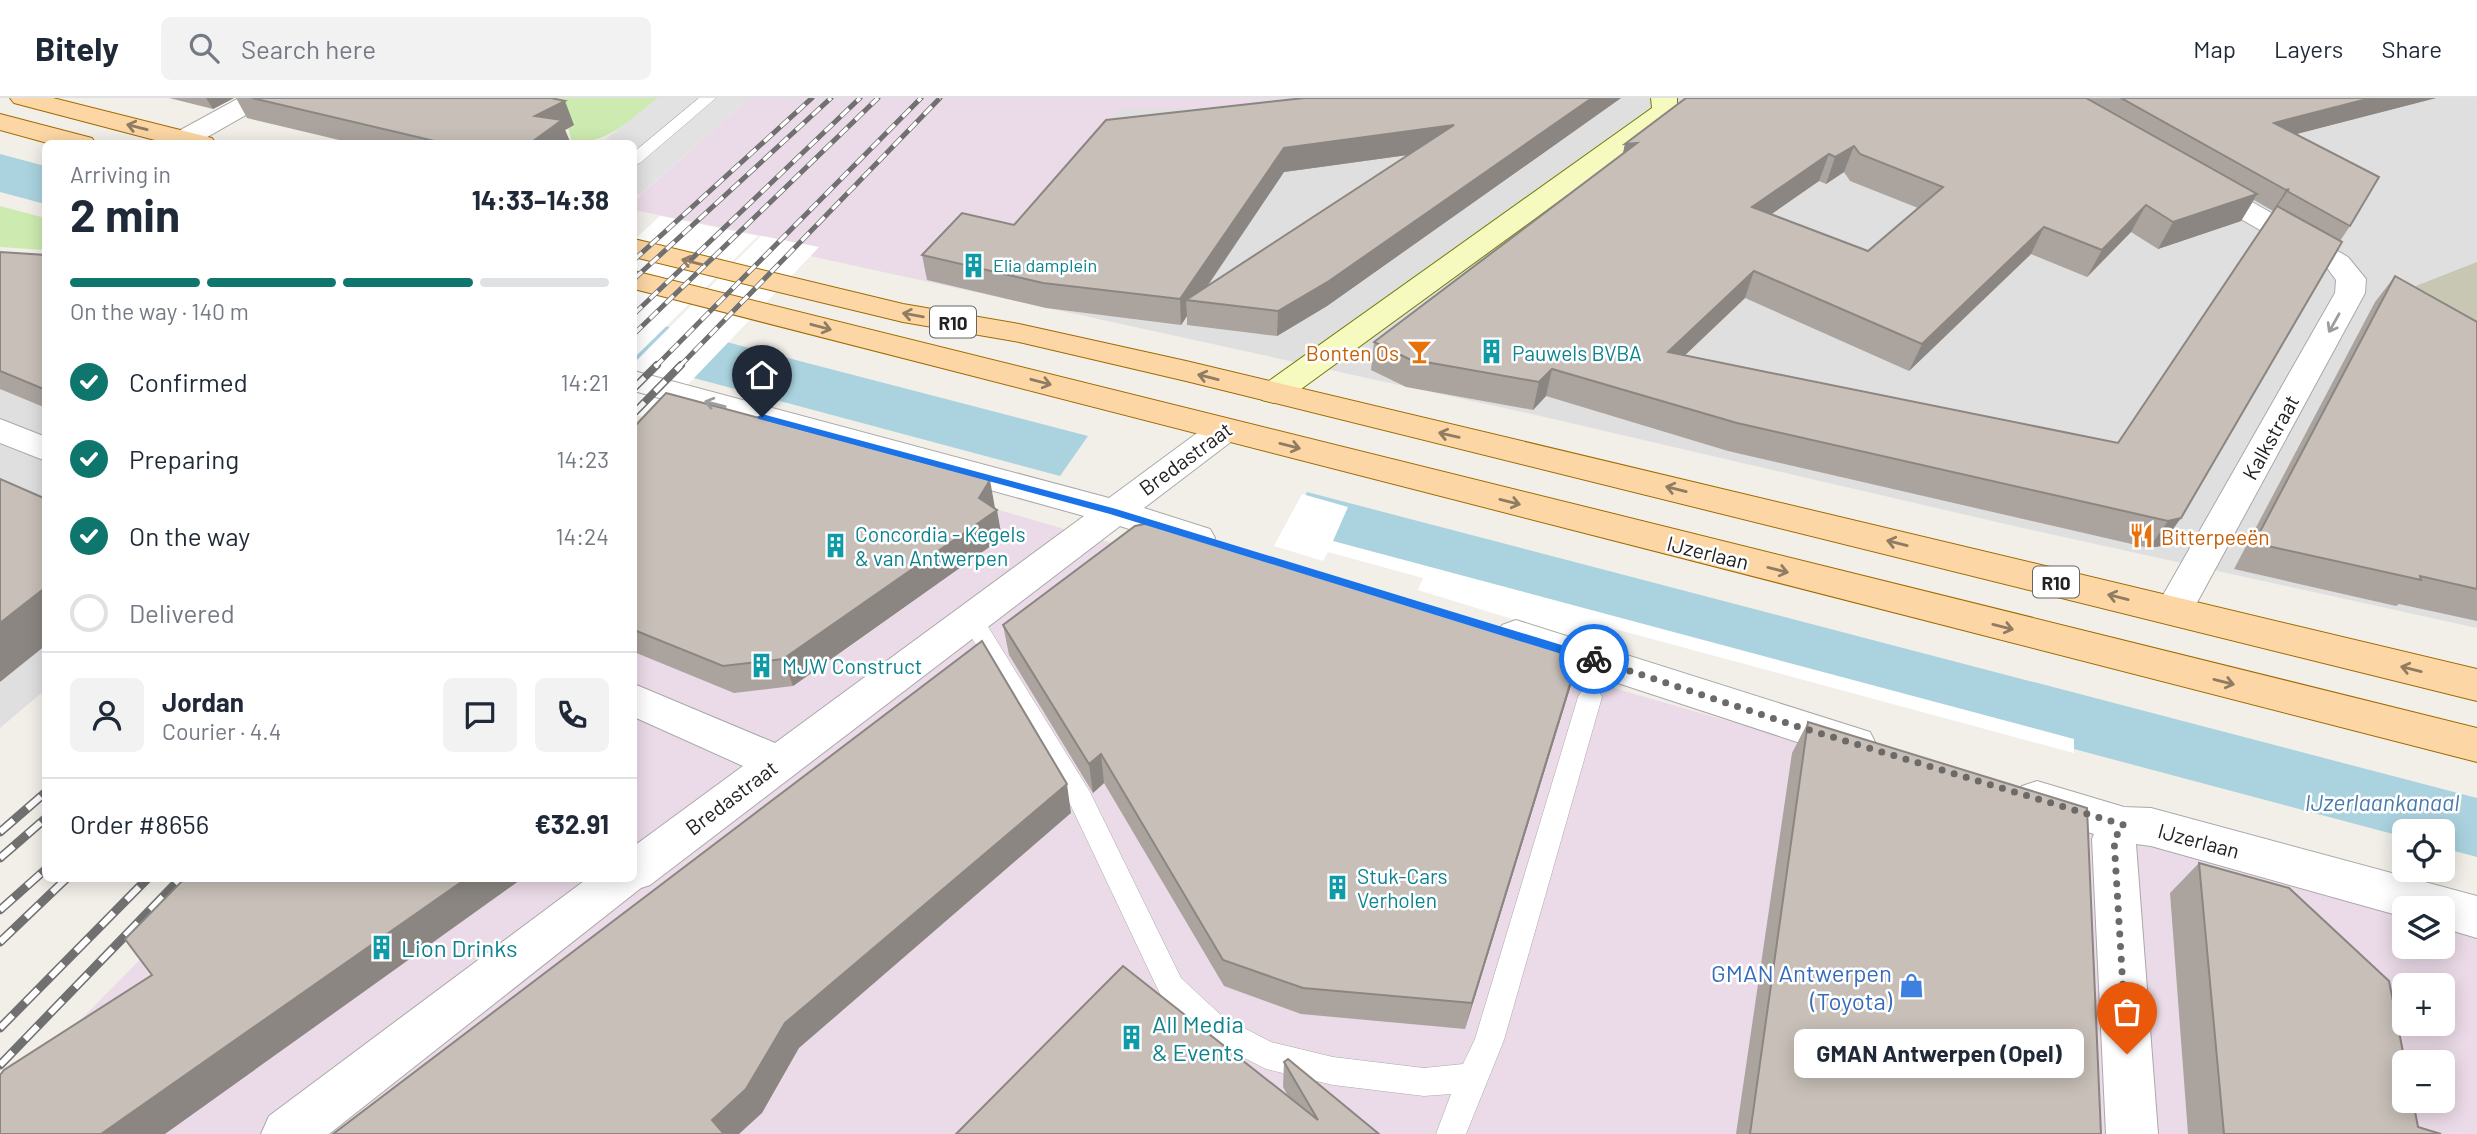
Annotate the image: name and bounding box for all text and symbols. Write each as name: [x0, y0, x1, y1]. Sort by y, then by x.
search box: [161, 17, 651, 80]
text: Bitely: [35, 28, 119, 68]
icon: search: [185, 29, 223, 67]
text: Search here: [241, 33, 376, 64]
text: Map: [2193, 34, 2236, 63]
text: Layers: [2274, 34, 2343, 63]
text: Share: [2381, 34, 2442, 63]
one-way arrow: [126, 120, 149, 133]
text: Arriving in: [70, 160, 171, 188]
text: 14:33–14:38: [472, 184, 609, 215]
text: 2 min: [70, 186, 180, 241]
building icon: Elia damplein: [959, 251, 987, 279]
place label: Elia damplein: [993, 254, 1097, 276]
one-way arrow: [681, 255, 704, 268]
text: On the way · 140 m: [70, 297, 249, 325]
road number: R10: [930, 306, 976, 338]
one-way arrow: [902, 308, 925, 321]
one-way arrow: [2327, 312, 2341, 332]
one-way arrow: [809, 321, 832, 334]
bar icon: Bonten Os: [1405, 338, 1433, 366]
building icon: Pauwels BVBA: [1478, 338, 1506, 366]
place label: Bonten Os: [1306, 340, 1399, 365]
place label: Pauwels BVBA: [1512, 340, 1642, 365]
pin: [732, 345, 792, 417]
icon: home: [743, 356, 781, 394]
icon: check: [70, 363, 108, 401]
text: Confirmed: [129, 366, 248, 397]
text: 14:21: [560, 368, 609, 396]
one-way arrow: [1197, 369, 1220, 383]
one-way arrow: [1030, 377, 1052, 390]
street label: Kalkstraat: [2236, 390, 2304, 484]
one-way arrow: [704, 397, 727, 410]
street label: Bredastraat: [1134, 416, 1236, 500]
one-way arrow: [1438, 427, 1461, 441]
icon: check: [70, 440, 108, 478]
one-way arrow: [1278, 440, 1301, 453]
text: Preparing: [129, 443, 239, 474]
text: 14:23: [556, 445, 609, 473]
one-way arrow: [1665, 482, 1688, 495]
one-way arrow: [1499, 496, 1521, 509]
icon: check: [70, 517, 108, 555]
text: On the way: [129, 520, 250, 551]
place label: Concordia - Kegels & van Antwerpen: [855, 521, 1025, 570]
text: 14:24: [555, 522, 609, 550]
restaurant icon: Bitterpeeën: [2127, 522, 2155, 550]
place label: Bitterpeeën: [2161, 524, 2270, 549]
street label: IJzerlaan: [1665, 530, 1751, 574]
building icon: Concordia - Kegels & van Antwerpen: [821, 531, 849, 559]
one-way arrow: [1886, 536, 1909, 549]
one-way arrow: [1767, 564, 1789, 577]
road number: R10: [2033, 566, 2079, 597]
one-way arrow: [2107, 590, 2130, 603]
text: Delivered: [129, 597, 235, 628]
one-way arrow: [1991, 621, 2014, 634]
courier: [1559, 624, 1629, 694]
icon: bike: [1575, 640, 1613, 678]
building icon: MJW Construct: [748, 651, 776, 679]
place label: MJW Construct: [782, 653, 922, 678]
one-way arrow: [2400, 661, 2423, 675]
one-way arrow: [2212, 676, 2235, 689]
button: person: [70, 678, 144, 752]
button: chat: [443, 678, 517, 752]
button: phone: [535, 678, 609, 752]
text: Jordan: [162, 686, 244, 717]
text: Courier · 4.4: [162, 717, 281, 745]
street label: Bredastraat: [680, 754, 782, 840]
water label: IJzerlaankanaal: [2305, 788, 2459, 816]
text: Order #8656: [70, 808, 209, 839]
text: €32.91: [534, 808, 609, 839]
street label: IJzerlaan: [2156, 817, 2242, 863]
map controls: [2392, 819, 2455, 1113]
button: locate: [2392, 819, 2455, 882]
place label: Stuk-Cars Verholen: [1357, 863, 1448, 912]
building icon: Stuk-Cars Verholen: [1323, 873, 1351, 901]
button: layers: [2392, 896, 2455, 959]
building icon: Lion Drinks: [367, 933, 395, 961]
place label: Lion Drinks: [401, 933, 518, 962]
place label: GMAN Antwerpen (Toyota): [1711, 958, 1893, 1015]
shop icon: GMAN Antwerpen (Toyota): [1898, 972, 1926, 1000]
button: +: [2392, 973, 2455, 1036]
pin: [2097, 982, 2157, 1054]
icon: bag: [2108, 993, 2146, 1031]
place label: All Media & Events: [1152, 1009, 1244, 1066]
building icon: All Media & Events: [1118, 1023, 1146, 1051]
callout: GMAN Antwerpen (Opel): [1794, 1030, 2085, 1079]
text: GMAN Antwerpen (Opel): [1816, 1039, 2062, 1067]
button: −: [2392, 1050, 2455, 1113]

